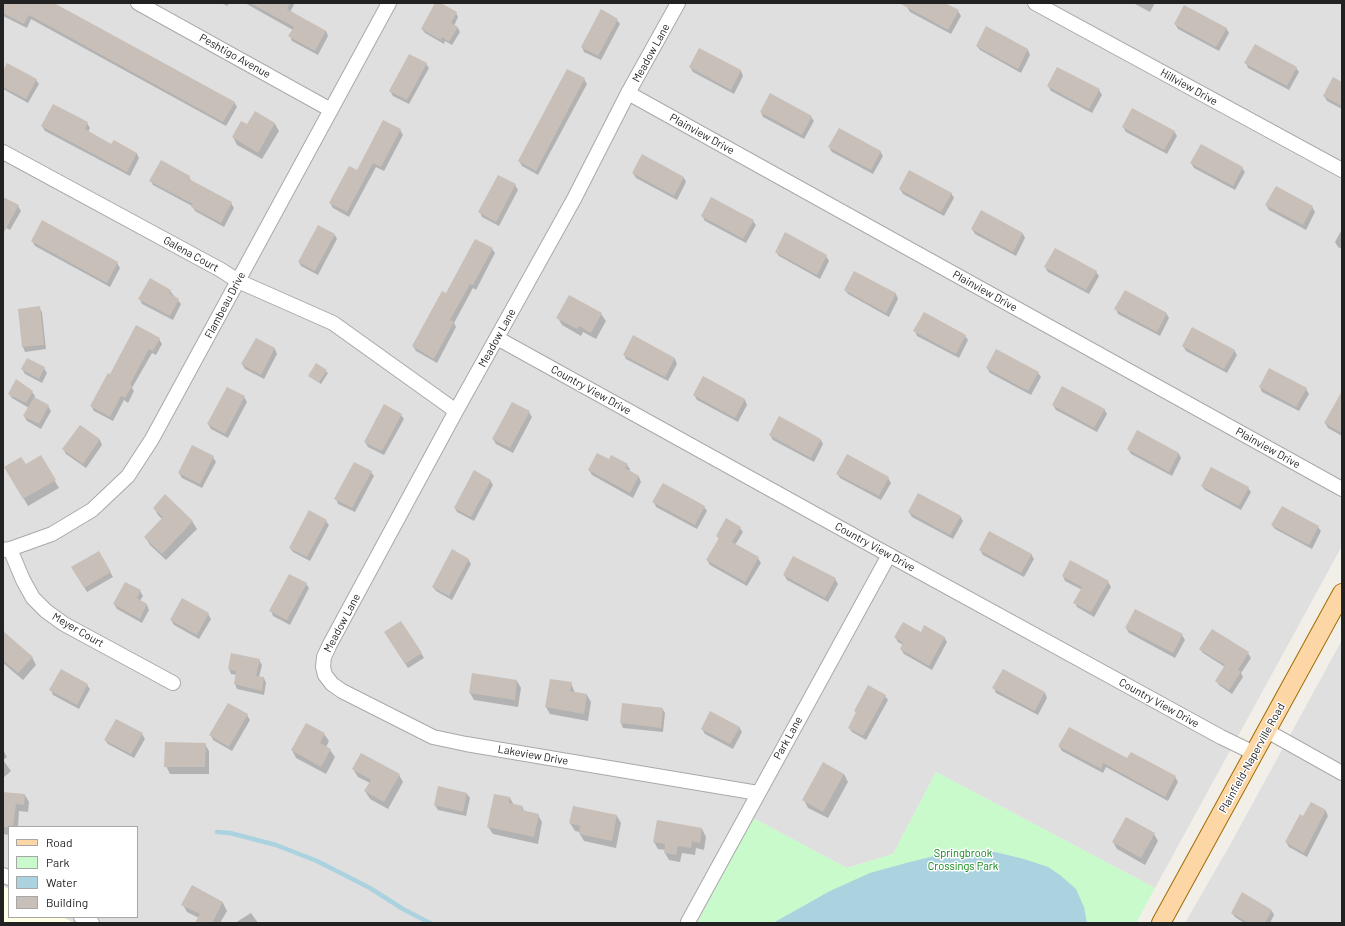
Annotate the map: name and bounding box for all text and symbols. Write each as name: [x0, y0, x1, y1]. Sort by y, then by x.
street label: Meadow Lane: [630, 21, 672, 85]
street label: Peshtigo Avenue: [197, 31, 273, 81]
street label: Hillview Drive: [1158, 66, 1220, 108]
street label: Plainview Drive: [667, 111, 737, 157]
street label: Galena Court: [161, 233, 221, 275]
street label: Plainview Drive: [950, 268, 1020, 314]
street label: Flambeau Drive: [202, 269, 248, 341]
street label: Meadow Lane: [476, 306, 518, 370]
street label: Country View Drive: [549, 362, 633, 418]
street label: Plainview Drive: [1233, 425, 1303, 471]
street label: Country View Drive: [833, 519, 917, 575]
street label: Meadow Lane: [321, 591, 363, 655]
street label: Meyer Court: [50, 610, 106, 650]
street label: Country View Drive: [1117, 675, 1201, 731]
street label: Plainfield-Naperville Road: [1216, 701, 1288, 815]
street label: Park Lane: [771, 714, 805, 762]
street label: Lakeview Drive: [497, 742, 569, 768]
legend: [8, 826, 138, 918]
text: Road: [46, 835, 73, 849]
park label: Springbrook Crossings Park: [928, 846, 998, 872]
text: Park: [46, 855, 70, 869]
text: Water: [46, 875, 77, 889]
text: Building: [46, 895, 88, 909]

